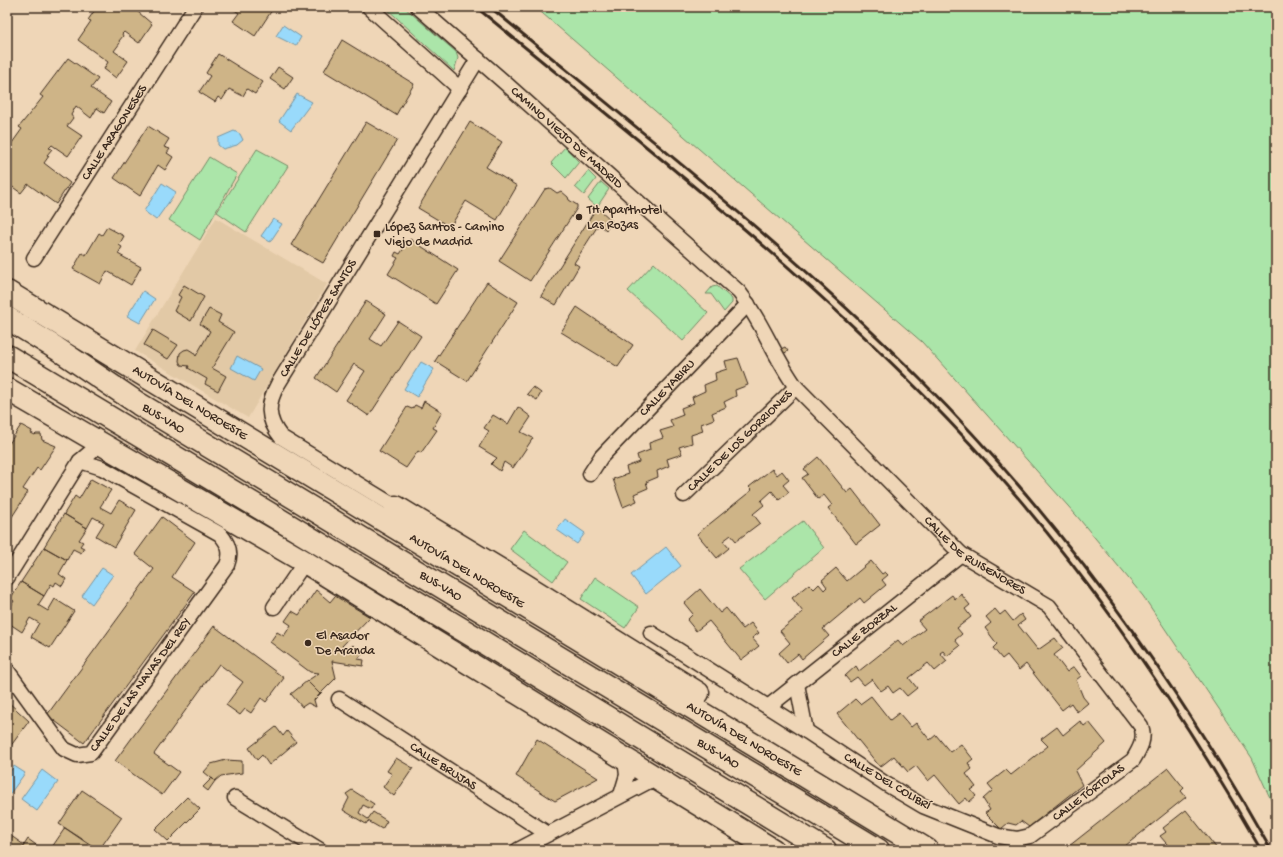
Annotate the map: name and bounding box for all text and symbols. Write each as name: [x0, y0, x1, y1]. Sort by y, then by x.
street label: CALLE ARAGONESES: [78, 81, 151, 183]
street label: CAMINO VIEJO DE MADRID: [507, 84, 626, 192]
place label: TH Aparthotel Las Rozas: [586, 203, 662, 233]
marker: TH Aparthotel Las Rozas: [574, 212, 584, 222]
place label: López Santos - Camino Viejo de Madrid: [384, 220, 504, 250]
marker: López Santos - Camino Viejo de Madrid: [372, 229, 382, 239]
street label: CALLE DE LÓPEZ SANTOS: [276, 256, 361, 380]
street label: CALLE YABIRU: [637, 356, 698, 420]
street label: AUTOVÍA DEL NOROESTE: [130, 362, 251, 444]
street label: CALLE DE LOS GORRIONES: [685, 386, 796, 495]
street label: BUS-VAO: [138, 400, 187, 437]
street label: CALLE DE RUISEÑORES: [921, 513, 1029, 599]
street label: AUTOVÍA DEL NOROESTE: [407, 530, 528, 612]
street label: BUS-VAO: [416, 567, 465, 605]
street label: CALLE ZORZAL: [829, 599, 901, 661]
street label: CALLE DE LAS NAVAS DEL REY: [87, 615, 194, 755]
place label: El Asador De Aranda: [315, 629, 376, 659]
marker: El Asador De Aranda: [303, 638, 313, 648]
street label: AUTOVÍA DEL NOROESTE: [684, 698, 805, 780]
street label: BUS-VAO: [693, 734, 742, 772]
street label: CALLE BRUJAS: [407, 739, 480, 794]
street label: CALLE DEL COLIBRÍ: [841, 749, 935, 814]
street label: CALLE TÓRTOLAS: [1050, 760, 1129, 825]

